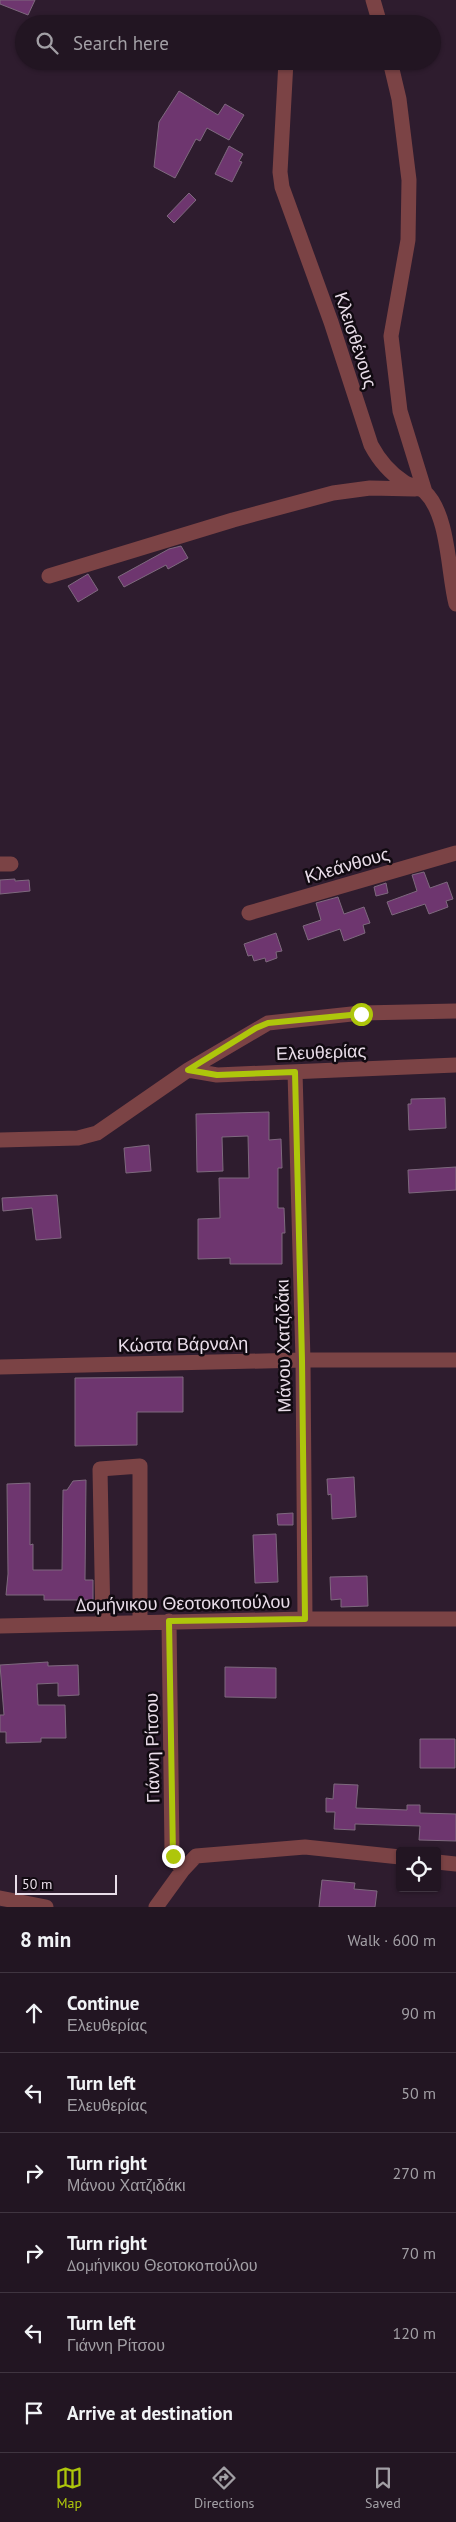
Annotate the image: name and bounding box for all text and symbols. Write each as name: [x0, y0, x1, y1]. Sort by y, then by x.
search box: [15, 15, 441, 70]
icon: search: [33, 29, 61, 57]
text: Search here: [73, 31, 169, 55]
street label: Κλεισθένους: [330, 289, 382, 391]
street label: Κλεάνθους: [302, 842, 392, 888]
route start: [350, 1003, 373, 1026]
street label: Ελευθερίας: [276, 1039, 367, 1065]
street label: Μάνου Χατζιδάκι: [270, 1279, 296, 1413]
street label: Κώστα Βάρναλη: [118, 1331, 248, 1357]
street label: Δομήνικου Θεοτοκοπούλου: [76, 1590, 290, 1616]
street label: Γιάννη Ρίτσου: [140, 1693, 164, 1803]
route end: [162, 1845, 185, 1868]
map controls: [396, 1847, 441, 1892]
button: locate: [396, 1847, 441, 1892]
scale bar: [15, 1872, 118, 1895]
text: 50 m: [22, 1875, 52, 1893]
text: 8 min: [20, 1926, 71, 1953]
text: Walk · 600 m: [347, 1930, 436, 1950]
text: Continue: [67, 1991, 139, 2015]
icon: ahead: [20, 1999, 48, 2027]
text: 90 m: [401, 2003, 436, 2023]
text: Ελευθερίας: [67, 2015, 147, 2035]
text: Turn left: [67, 2071, 136, 2095]
icon: left: [20, 2079, 48, 2107]
text: 50 m: [401, 2083, 436, 2103]
text: Ελευθερίας: [67, 2095, 147, 2115]
text: Turn right: [67, 2151, 147, 2175]
icon: right: [20, 2159, 48, 2187]
text: 270 m: [393, 2163, 436, 2183]
text: Μάνου Χατζιδάκι: [67, 2175, 186, 2195]
text: Turn right: [67, 2231, 147, 2255]
icon: right: [20, 2239, 48, 2267]
text: 70 m: [401, 2243, 436, 2263]
text: Δομήνικου Θεοτοκοπούλου: [67, 2255, 258, 2275]
text: Turn left: [67, 2311, 136, 2335]
icon: left: [20, 2319, 48, 2347]
text: 120 m: [393, 2323, 436, 2343]
text: Γιάννη Ρίτσου: [67, 2335, 165, 2355]
icon: arrive: [20, 2399, 48, 2427]
text: Arrive at destination: [67, 2401, 233, 2425]
tab: Map: [55, 2464, 83, 2512]
tab: Directions: [194, 2464, 254, 2512]
tab: Saved: [365, 2464, 401, 2512]

